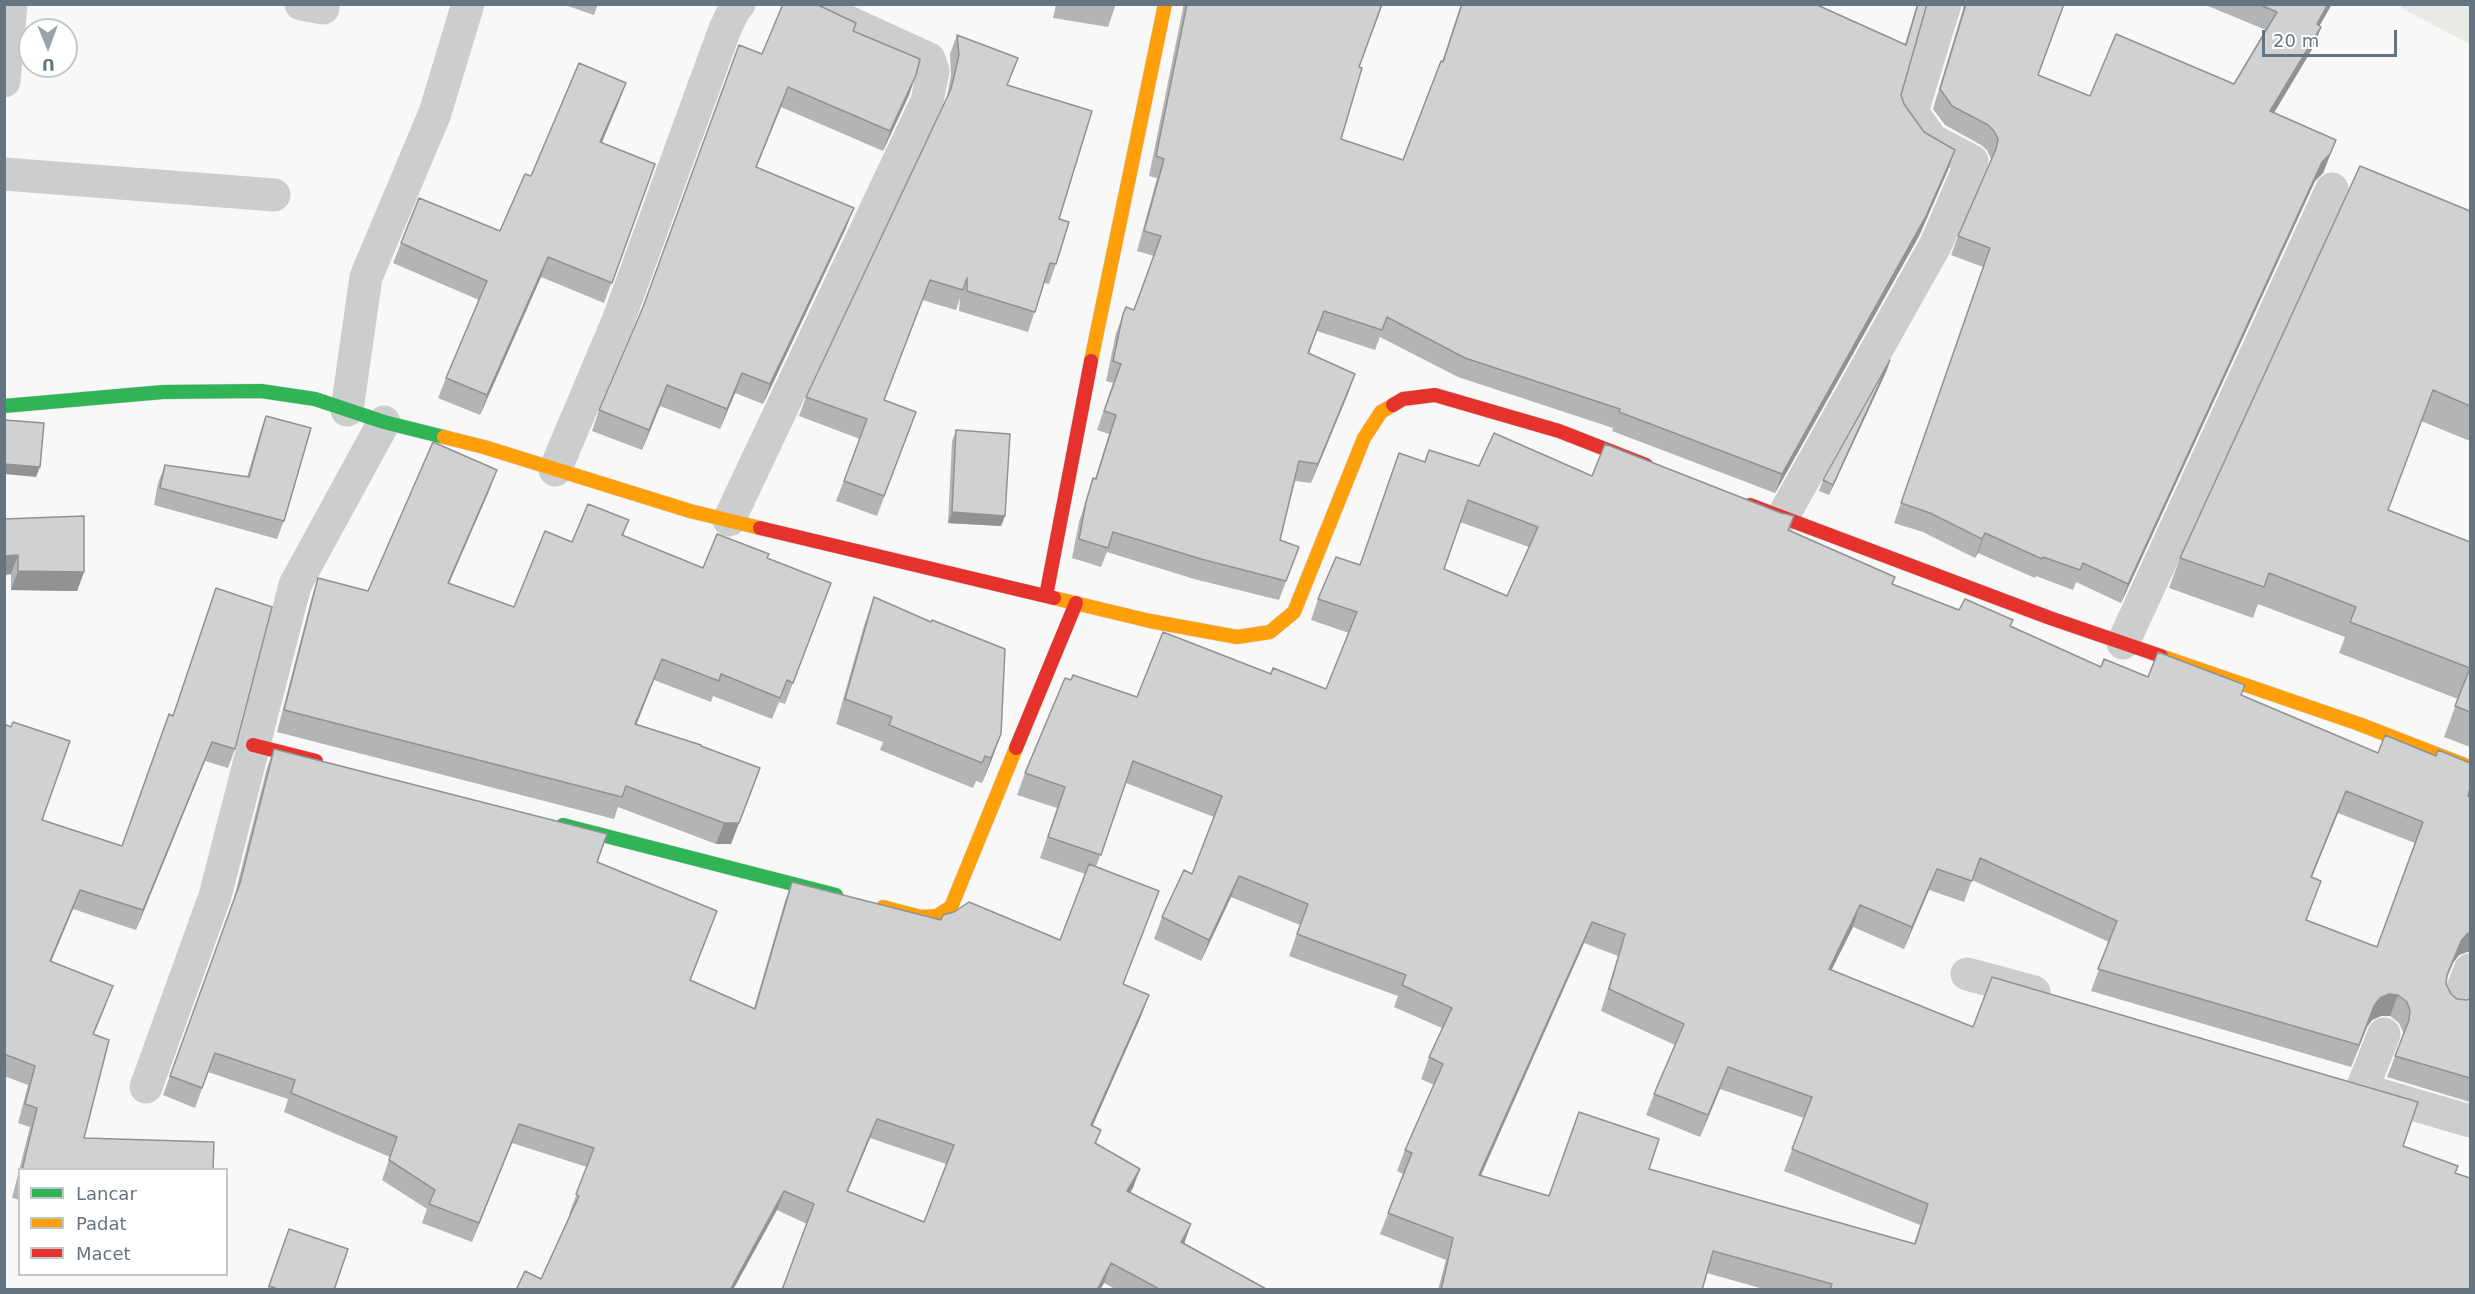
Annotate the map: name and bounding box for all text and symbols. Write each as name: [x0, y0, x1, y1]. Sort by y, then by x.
north arrow: [18, 18, 78, 78]
scale bar: [2265, 18, 2400, 56]
text: 20 m: [2273, 30, 2319, 51]
text: U: [42, 55, 55, 74]
legend: [18, 1168, 228, 1276]
text: Lancar: [76, 1183, 137, 1204]
text: Padat: [76, 1213, 127, 1234]
text: Macet: [76, 1243, 131, 1264]

